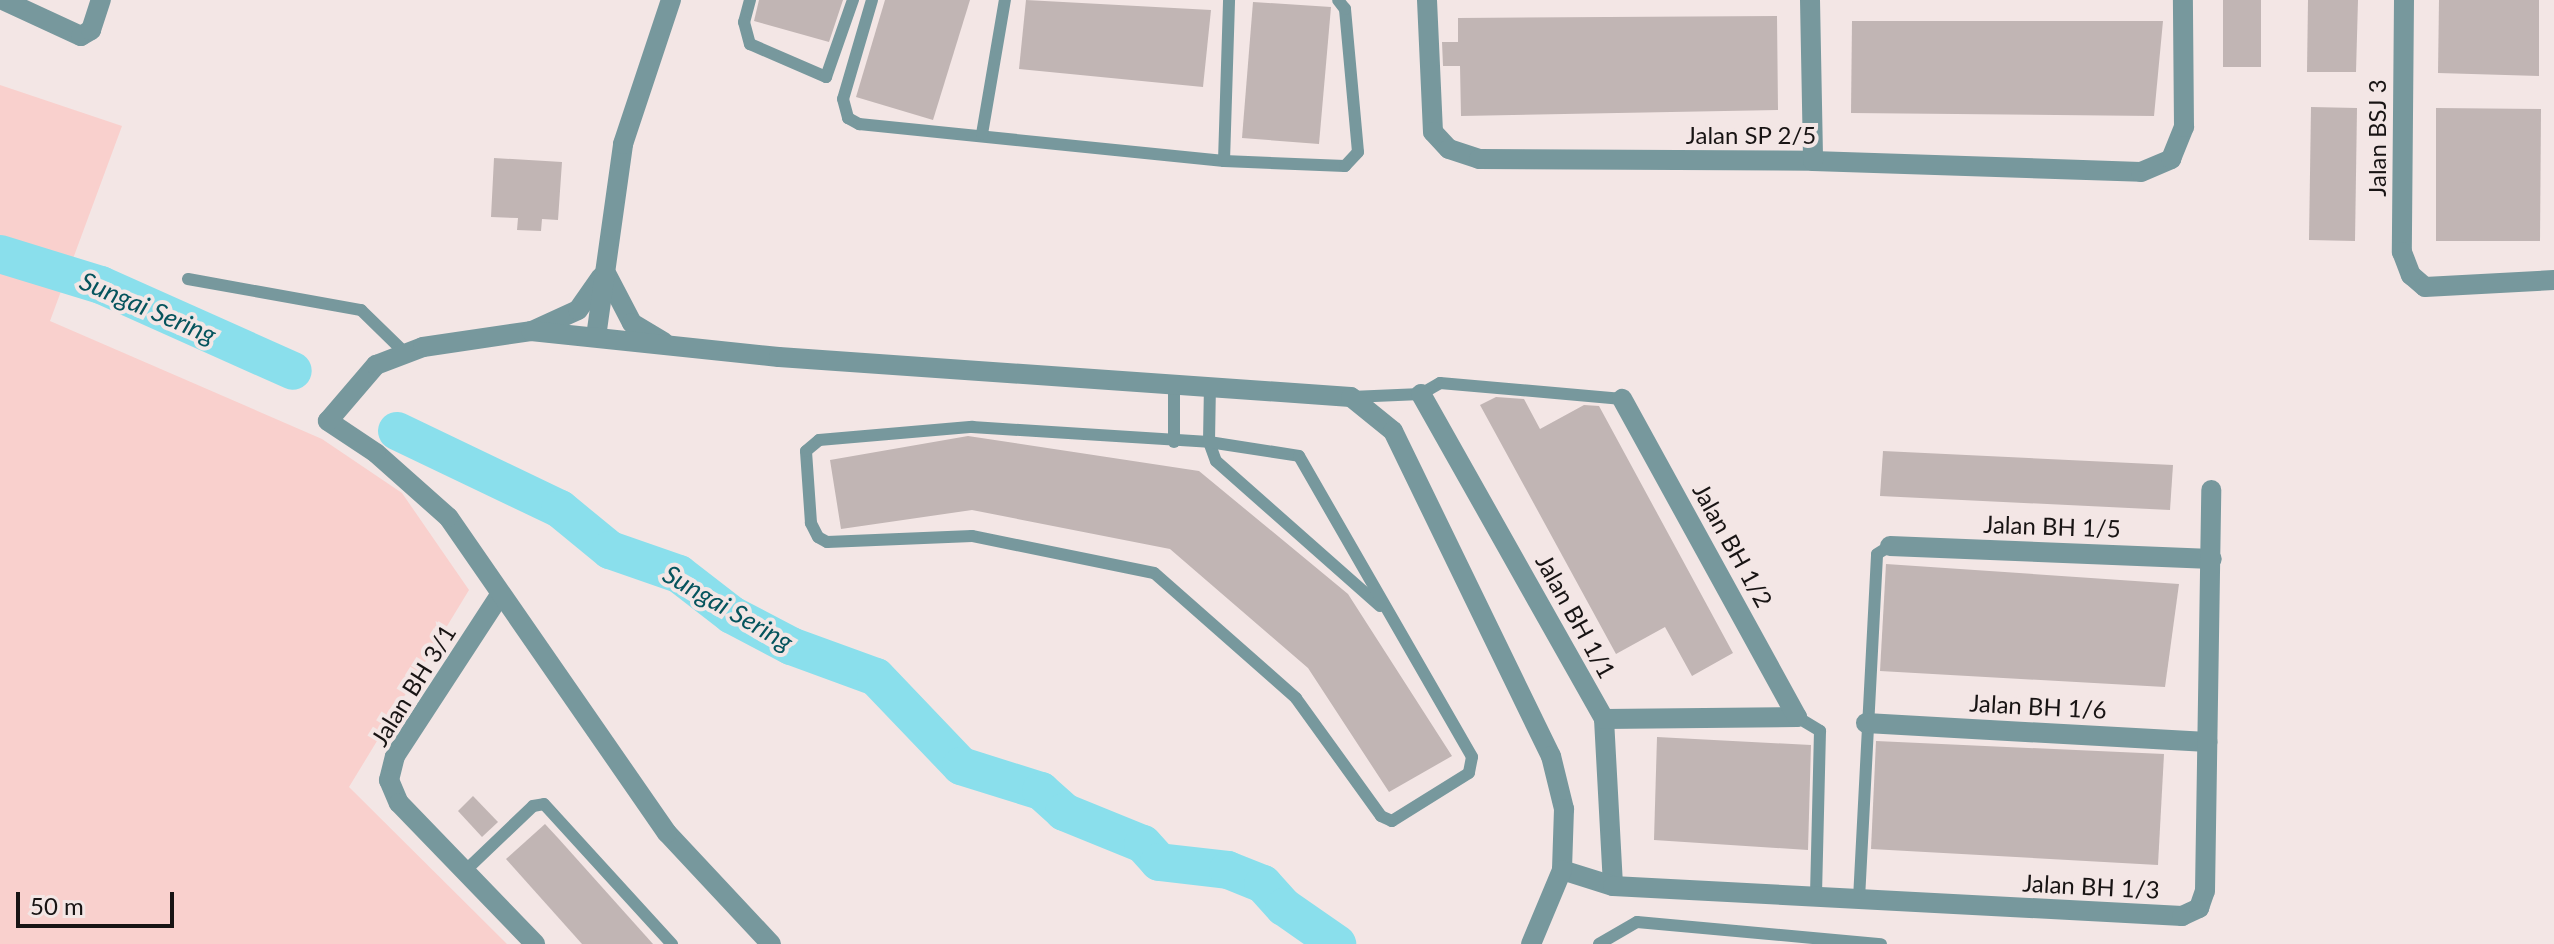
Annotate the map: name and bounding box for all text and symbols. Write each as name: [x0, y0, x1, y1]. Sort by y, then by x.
street label: Jalan BSJ 3: [2363, 79, 2391, 197]
street label: Jalan SP 2/5: [1686, 121, 1816, 149]
water label: Sungai Sering: [75, 265, 221, 351]
street label: Jalan BH 1/2: [1687, 478, 1779, 612]
street label: Jalan BH 1/5: [1983, 509, 2121, 543]
street label: Jalan BH 1/1: [1530, 549, 1622, 683]
water label: Sungai Sering: [657, 558, 799, 658]
street label: Jalan BH 3/1: [364, 619, 462, 751]
street label: Jalan BH 1/6: [1969, 688, 2107, 724]
street label: Jalan BH 1/3: [2022, 868, 2160, 904]
scale bar: [20, 876, 178, 926]
text: 50 m: [30, 891, 84, 920]

